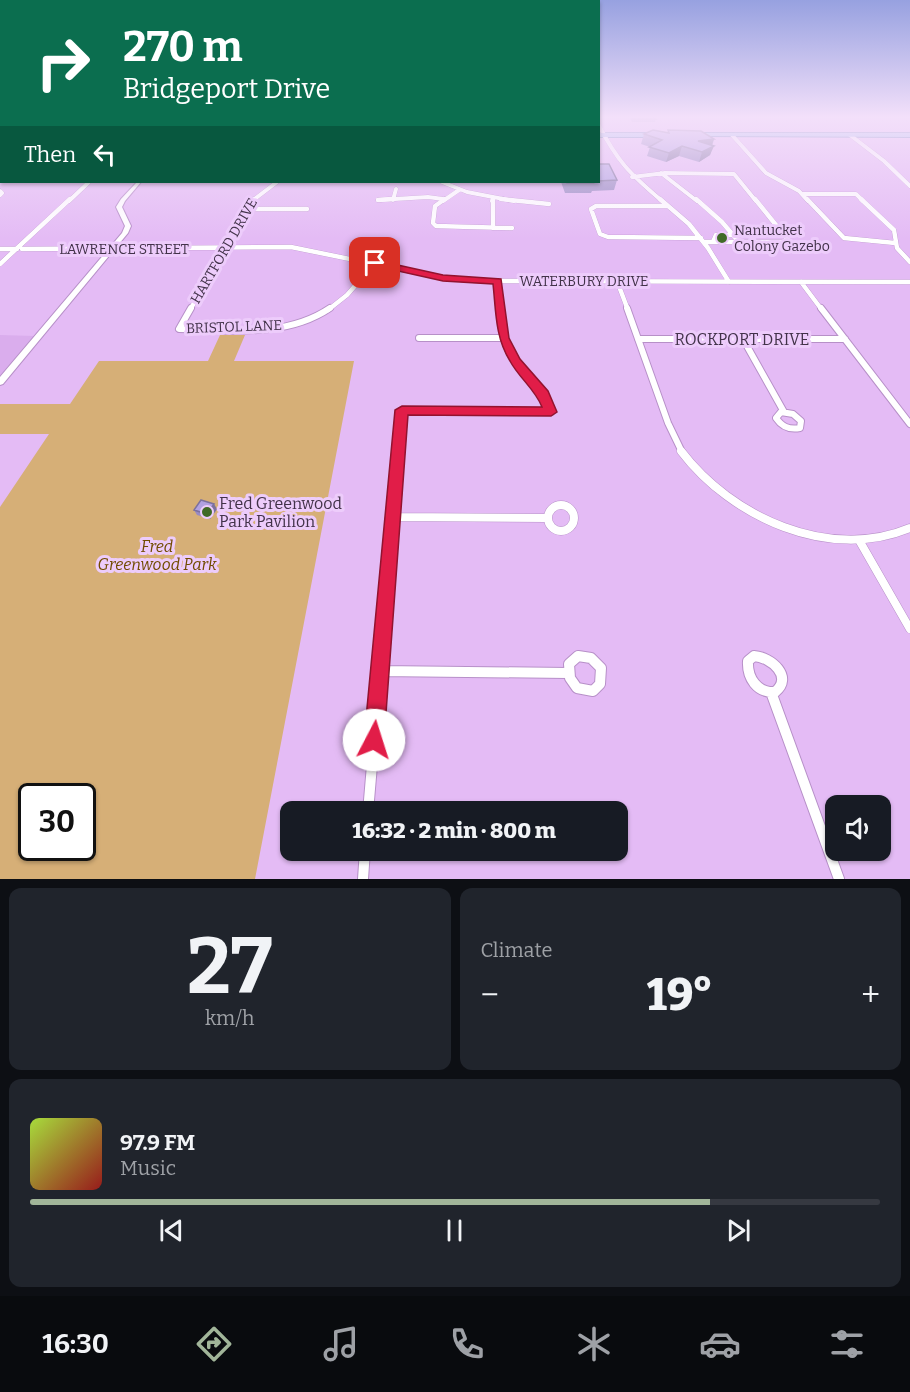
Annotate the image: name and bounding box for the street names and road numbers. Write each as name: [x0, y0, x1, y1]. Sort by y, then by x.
street label: HARTFORD DRIVE: [187, 195, 261, 307]
street label: LAWRENCE STREET: [59, 241, 189, 258]
street label: WATERBURY DRIVE: [519, 273, 649, 290]
street label: BRISTOL LANE: [186, 317, 282, 337]
street label: ROCKPORT DRIVE: [674, 330, 810, 349]

